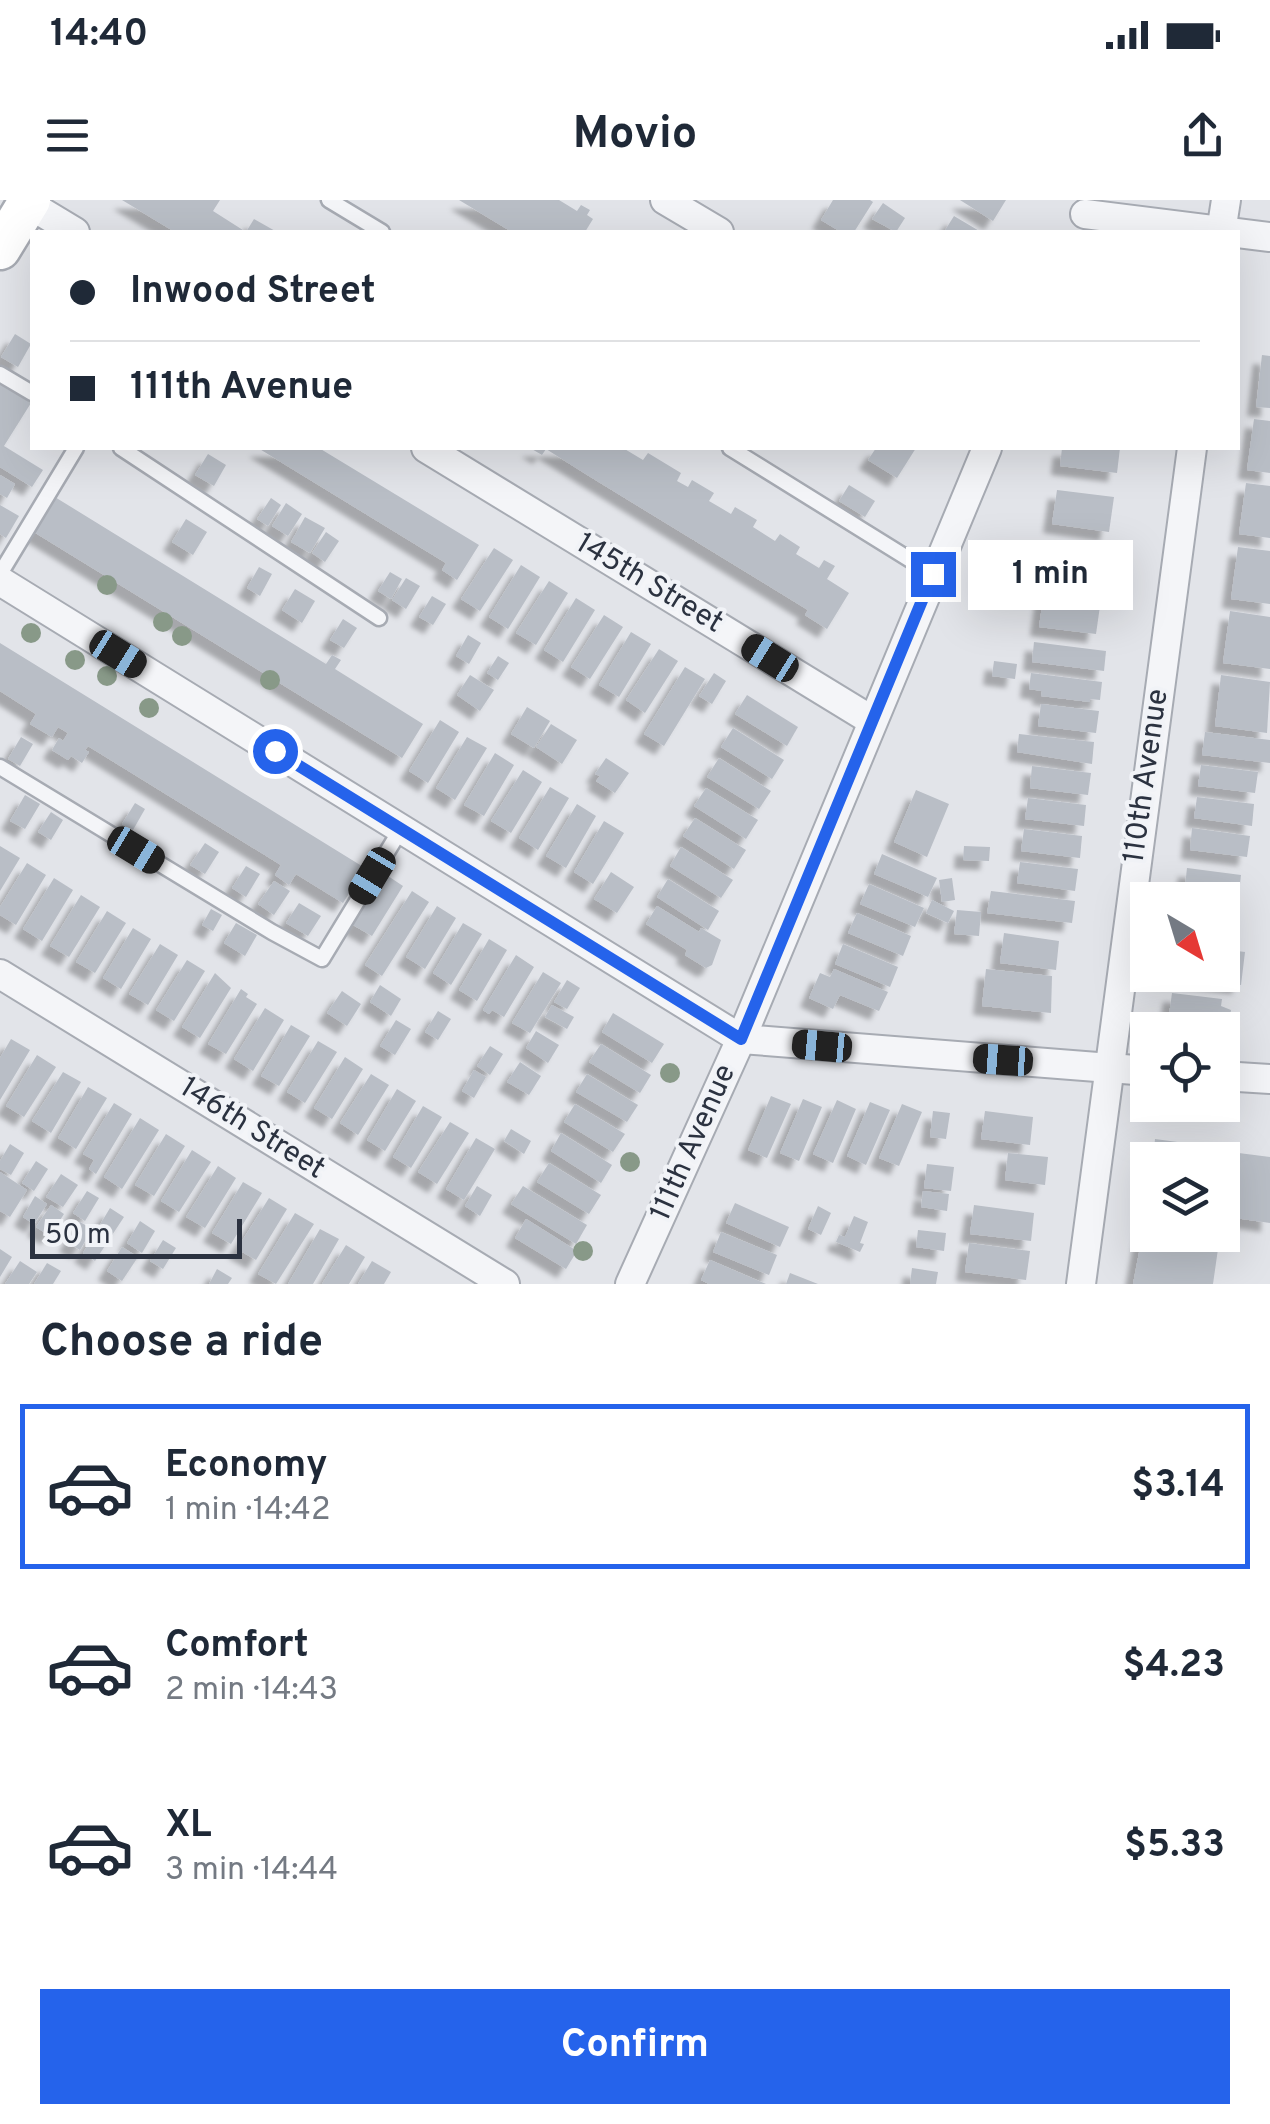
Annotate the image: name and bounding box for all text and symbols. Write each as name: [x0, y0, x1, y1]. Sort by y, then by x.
text: 14:40: [50, 11, 148, 60]
text: Movio: [573, 107, 697, 164]
icon: menu: [40, 108, 95, 163]
icon: share: [1175, 108, 1230, 163]
text: Inwood Street: [130, 268, 376, 317]
text: 111th Avenue: [130, 364, 353, 413]
street label: 145th Street: [569, 526, 729, 642]
callout: 1 min: [968, 539, 1133, 609]
route end: [911, 552, 956, 597]
text: 1 min: [1012, 555, 1089, 595]
car: [85, 625, 151, 683]
car: [737, 629, 803, 687]
street label: 110th Avenue: [1116, 687, 1178, 865]
route start: [253, 729, 298, 774]
car: [103, 822, 169, 878]
car: [344, 843, 400, 909]
north arrow: [1130, 882, 1240, 992]
map controls: [1130, 882, 1240, 1252]
button: locate: [1130, 1012, 1240, 1122]
car: [791, 1028, 853, 1064]
car: [972, 1043, 1034, 1077]
street label: 111th Avenue: [643, 1059, 745, 1227]
street label: 146th Street: [172, 1070, 332, 1188]
button: layers: [1130, 1142, 1240, 1252]
scale bar: [30, 1214, 242, 1258]
text: 50 m: [45, 1218, 111, 1254]
text: Choose a ride: [40, 1315, 323, 1372]
icon: car: [45, 1442, 135, 1532]
text: Economy: [165, 1442, 327, 1491]
text: $3.14: [1131, 1462, 1225, 1511]
text: 1 min · 14:42: [165, 1491, 331, 1531]
icon: car: [45, 1622, 135, 1712]
text: Comfort: [165, 1622, 309, 1671]
text: $4.23: [1122, 1642, 1225, 1691]
text: 2 min · 14:43: [165, 1671, 338, 1711]
icon: car: [45, 1802, 135, 1892]
text: XL: [165, 1802, 212, 1851]
text: $5.33: [1124, 1822, 1225, 1871]
text: 3 min · 14:44: [165, 1851, 338, 1891]
button: Confirm: [40, 1989, 1230, 2104]

